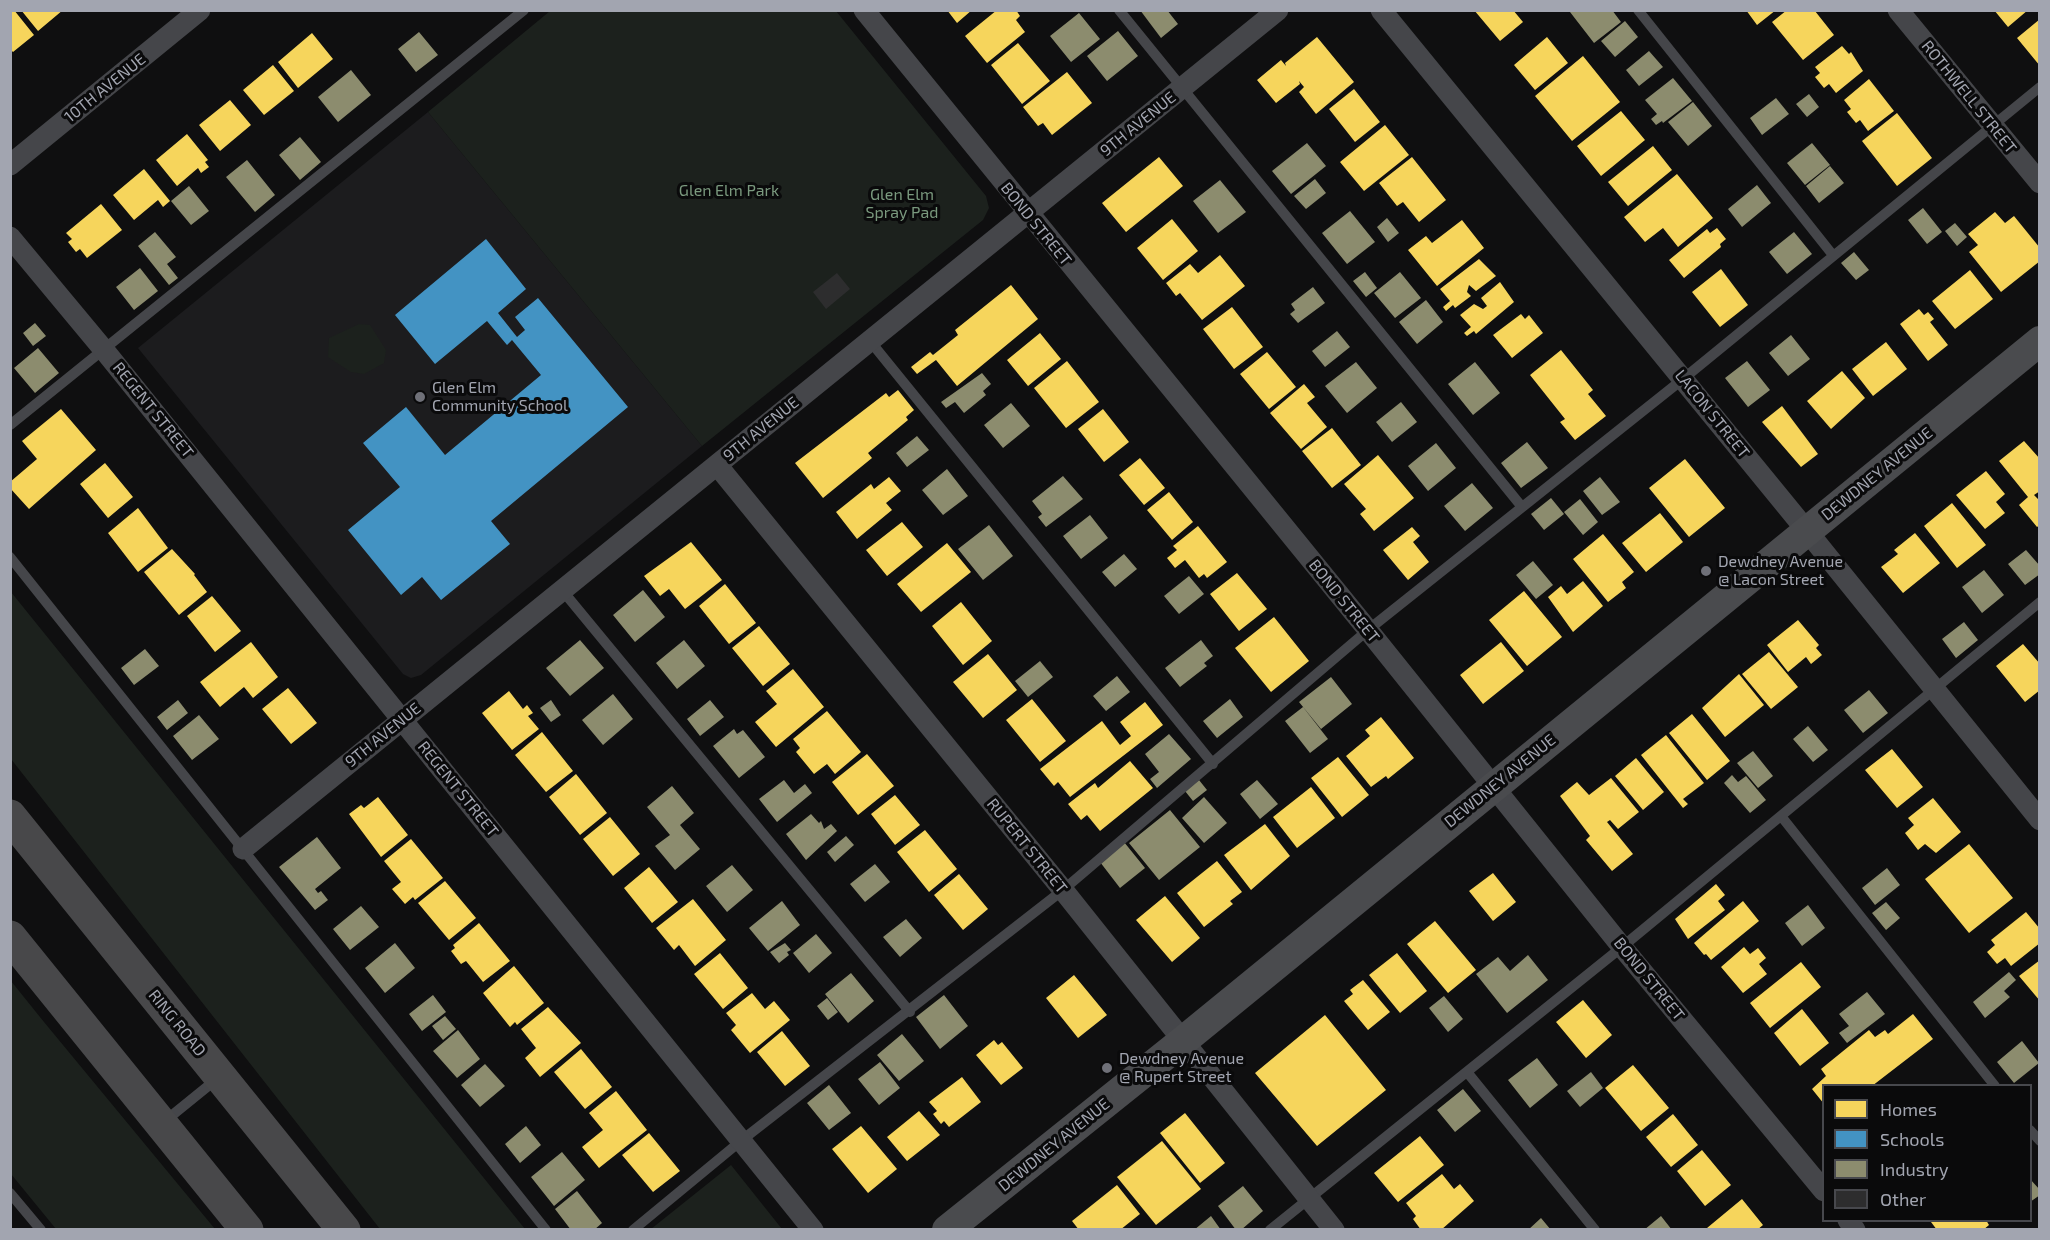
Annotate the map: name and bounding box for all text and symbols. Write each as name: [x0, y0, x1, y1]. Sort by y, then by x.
street label: ROTHWELL STREET: [1918, 37, 2020, 157]
street label: 10TH AVENUE: [61, 50, 149, 126]
street label: 9TH AVENUE: [1096, 88, 1180, 160]
street label: BOND STREET: [997, 179, 1075, 269]
park label: Glen Elm Park: [679, 181, 779, 201]
park label: Glen Elm Spray Pad: [866, 185, 938, 223]
street label: REGENT STREET: [109, 358, 197, 462]
street label: LACON STREET: [1671, 366, 1753, 462]
place label: Glen Elm Community School: [432, 378, 568, 416]
marker: Glen Elm Community School: [413, 390, 427, 404]
street label: 9TH AVENUE: [719, 393, 803, 465]
street label: DEWDNEY AVENUE: [1818, 423, 1936, 525]
place label: Dewdney Avenue @ Lacon Street: [1718, 552, 1843, 590]
street label: BOND STREET: [1305, 556, 1383, 646]
marker: Dewdney Avenue @ Lacon Street: [1699, 564, 1713, 578]
street label: 9TH AVENUE: [341, 699, 425, 771]
street label: DEWDNEY AVENUE: [1441, 730, 1559, 832]
street label: REGENT STREET: [414, 737, 502, 841]
street label: RUPERT STREET: [983, 795, 1071, 897]
street label: BOND STREET: [1610, 934, 1688, 1024]
street label: RING ROAD: [144, 986, 210, 1060]
place label: Dewdney Avenue @ Rupert Street: [1119, 1049, 1244, 1087]
marker: Dewdney Avenue @ Rupert Street: [1100, 1061, 1114, 1075]
legend: [1822, 1084, 2032, 1222]
street label: DEWDNEY AVENUE: [995, 1094, 1113, 1196]
text: Homes: [1880, 1098, 1937, 1120]
text: Schools: [1880, 1128, 1944, 1150]
text: Industry: [1880, 1158, 1949, 1180]
text: Other: [1880, 1188, 1926, 1210]

